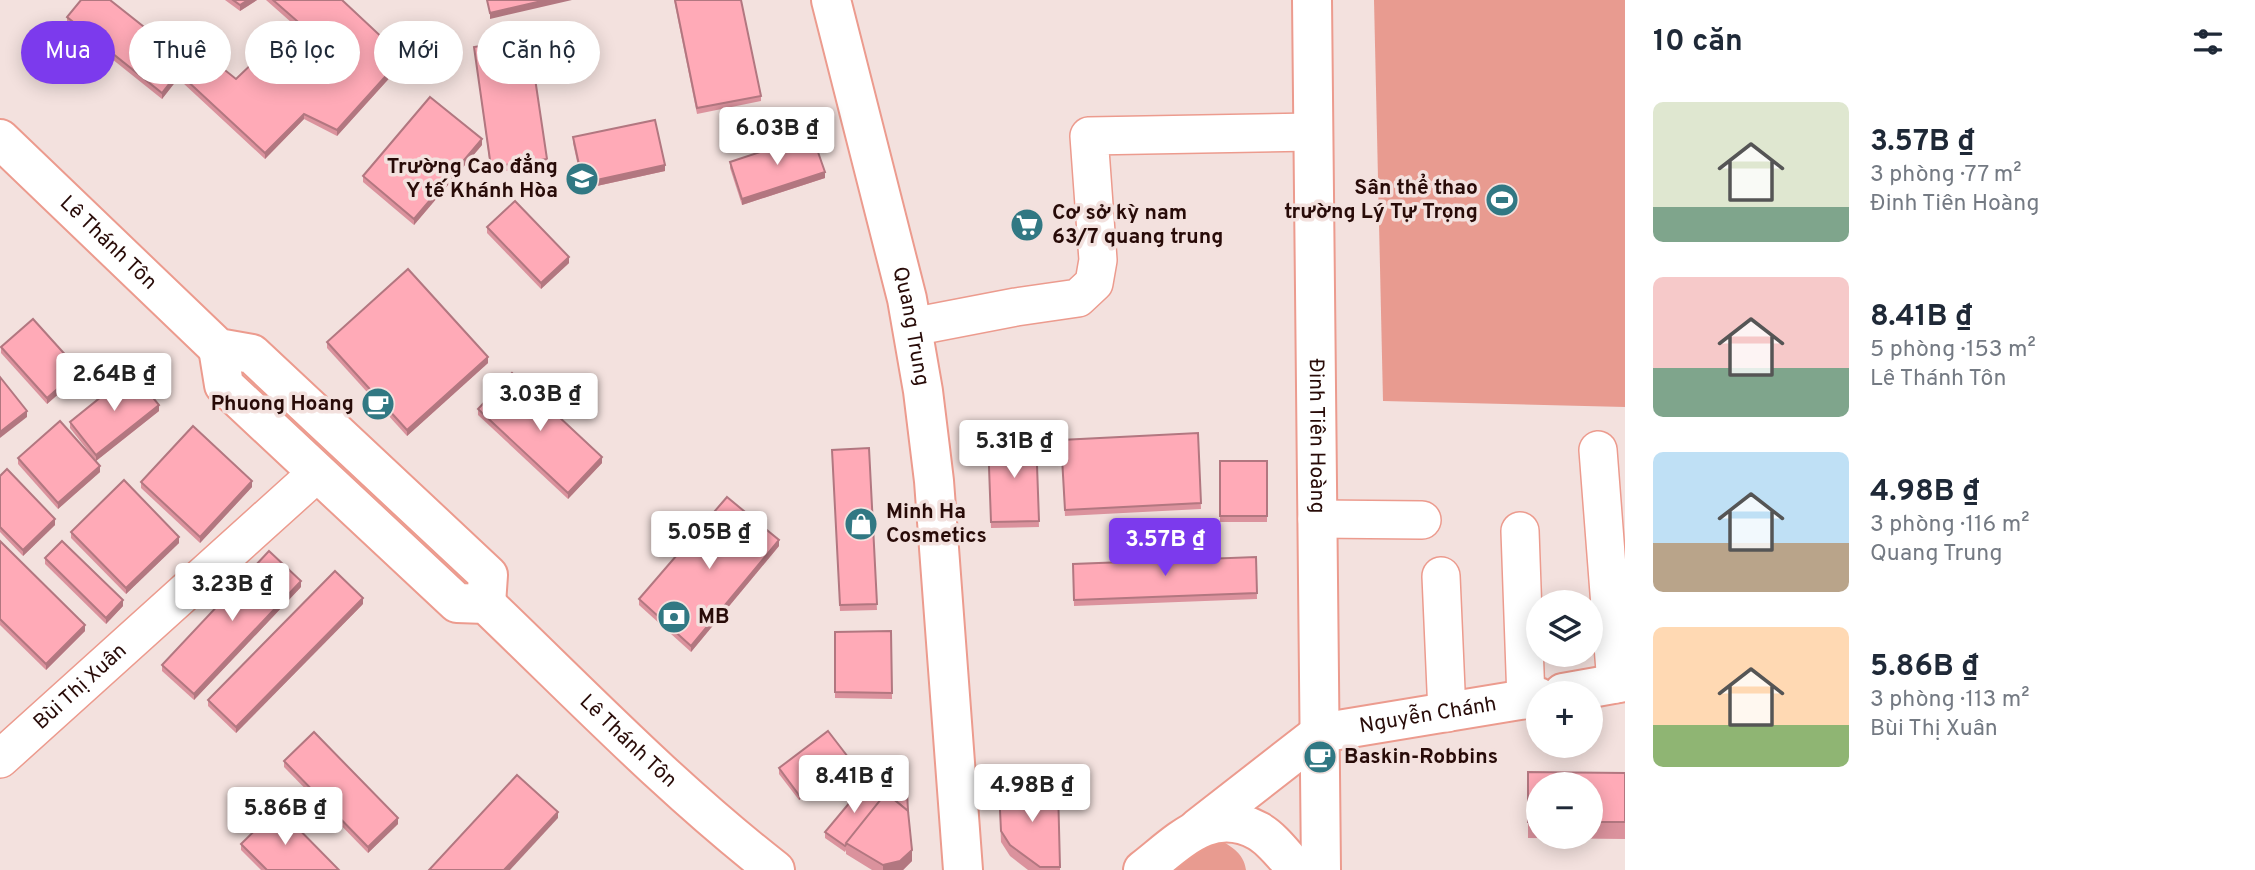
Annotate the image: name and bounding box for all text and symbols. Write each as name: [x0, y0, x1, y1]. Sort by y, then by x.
chip: Mua: [21, 21, 115, 84]
chip: Thuê: [129, 21, 231, 84]
chip: Bộ lọc: [245, 21, 360, 84]
chip: Mới: [374, 21, 463, 84]
chip: Căn hộ: [477, 21, 600, 84]
icon: filters: [2189, 23, 2227, 61]
text: 10 căn: [1653, 24, 1743, 61]
pin: 6.03B ₫: [712, 108, 842, 167]
text: 6.03B ₫: [735, 115, 819, 144]
text: 3.57B ₫: [1870, 124, 1974, 161]
icon: home: [1709, 130, 1793, 214]
place label: Trường Cao đẳng Y tế Khánh Hòa: [387, 153, 558, 205]
school or university icon: Trường Cao đẳng Y tế Khánh Hòa: [563, 160, 601, 198]
text: 3 phòng · 77 m²: [1870, 161, 2022, 190]
place label: Sân thể thao trường Lý Tự Trọng: [1284, 173, 1478, 226]
sports icon: Sân thể thao trường Lý Tự Trọng: [1483, 181, 1521, 219]
street label: Lê Thánh Tôn: [54, 190, 163, 296]
text: Đinh Tiên Hoàng: [1870, 190, 2040, 219]
place label: Cơ sở kỳ nam 63/7 quang trung: [1052, 200, 1223, 251]
supermarket icon: Cơ sở kỳ nam 63/7 quang trung: [1008, 206, 1046, 244]
street label: Quang Trung: [886, 264, 935, 388]
text: 8.41B ₫: [1870, 299, 1972, 336]
icon: home: [1709, 305, 1793, 389]
text: 5 phòng · 153 m²: [1870, 336, 2036, 365]
pin: 2.64B ₫: [49, 354, 179, 413]
street label: Đinh Tiên Hoàng: [1302, 358, 1331, 514]
text: 2.64B ₫: [72, 361, 156, 390]
text: Lê Thánh Tôn: [1870, 365, 2007, 394]
pin: 3.03B ₫: [475, 374, 605, 433]
text: 3.03B ₫: [499, 381, 581, 410]
cafe icon: Phuong Hoang: [359, 385, 397, 423]
place label: Phuong Hoang: [211, 391, 354, 418]
pin: 5.31B ₫: [949, 420, 1079, 480]
text: 5.31B ₫: [975, 428, 1053, 457]
text: 4.98B ₫: [1870, 474, 1979, 511]
icon: home: [1709, 480, 1793, 564]
place label: Minh Ha Cosmetics: [886, 499, 987, 550]
shop icon: Minh Ha Cosmetics: [842, 505, 880, 543]
text: 3 phòng · 116 m²: [1870, 511, 2030, 540]
pin: 5.05B ₫: [644, 512, 774, 571]
pin: 3.57B ₫: [1100, 518, 1230, 578]
text: 5.05B ₫: [667, 519, 751, 548]
text: 3.57B ₫: [1125, 526, 1205, 555]
text: Quang Trung: [1870, 540, 2003, 569]
pin: 3.23B ₫: [167, 564, 297, 623]
text: 3.23B ₫: [191, 571, 273, 600]
map controls: [1526, 590, 1603, 849]
button: layers: [1526, 590, 1603, 667]
bank icon: MB: [655, 598, 693, 636]
place label: MB: [698, 604, 729, 631]
street label: Bùi Thị Xuân: [28, 638, 133, 736]
text: 5.86B ₫: [1870, 649, 1978, 686]
icon: home: [1709, 655, 1793, 739]
button: +: [1526, 681, 1603, 758]
text: 3 phòng · 113 m²: [1870, 686, 2030, 715]
street label: Lê Thánh Tôn: [573, 688, 683, 794]
street label: Nguyễn Chánh: [1357, 691, 1499, 740]
text: Bùi Thị Xuân: [1870, 715, 1998, 744]
cafe icon: Baskin-Robbins: [1301, 738, 1339, 776]
place label: Baskin-Robbins: [1344, 744, 1498, 771]
pin: 8.41B ₫: [789, 756, 919, 815]
text: 8.41B ₫: [815, 763, 893, 792]
pin: 4.98B ₫: [967, 764, 1097, 824]
text: 4.98B ₫: [990, 772, 1074, 801]
button: −: [1526, 772, 1603, 849]
pin: 5.86B ₫: [220, 788, 350, 847]
text: 5.86B ₫: [243, 795, 327, 824]

